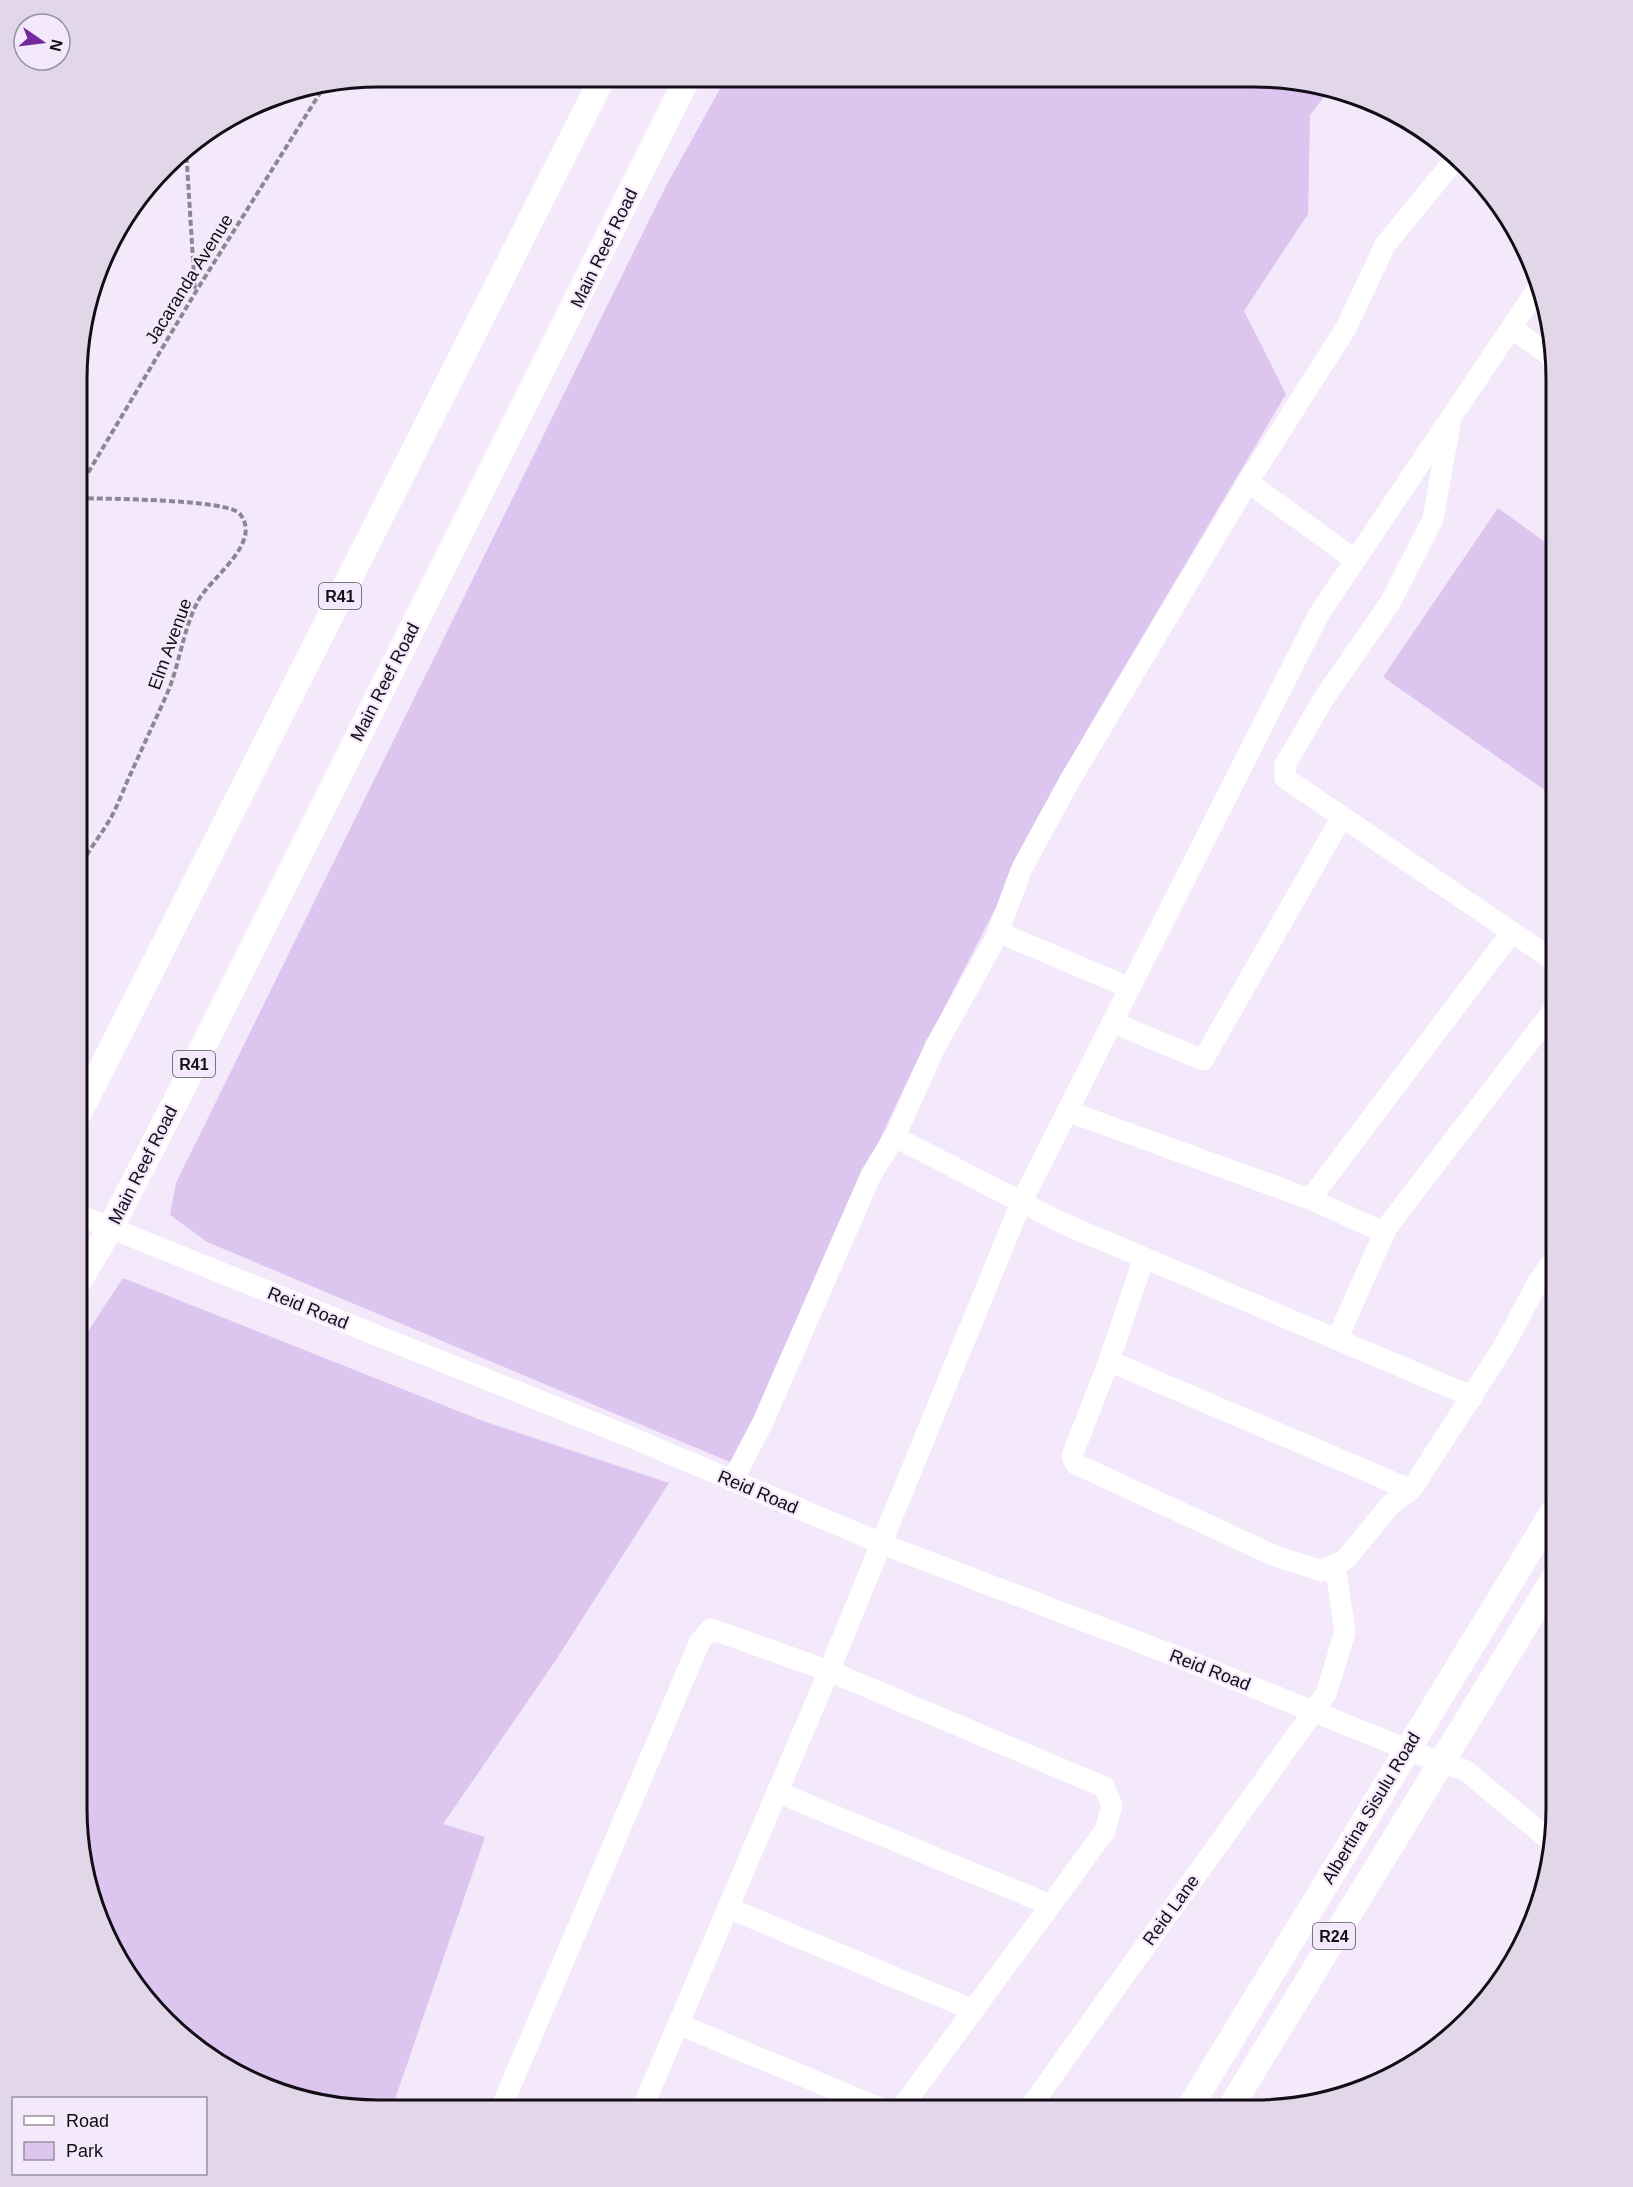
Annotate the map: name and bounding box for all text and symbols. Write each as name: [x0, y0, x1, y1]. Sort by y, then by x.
north arrow: [12, 12, 72, 72]
text: N: [46, 38, 66, 53]
street label: Main Reef Road: [567, 185, 641, 311]
street label: Jacaranda Avenue: [141, 211, 237, 347]
road number: R41: [319, 583, 361, 609]
street label: Elm Avenue: [144, 596, 196, 692]
street label: Main Reef Road: [347, 620, 423, 744]
road number: R41: [173, 1051, 215, 1077]
street label: Main Reef Road: [105, 1103, 181, 1227]
street label: Reid Road: [265, 1283, 351, 1333]
street label: Reid Road: [715, 1466, 801, 1518]
street label: Reid Road: [1167, 1645, 1253, 1695]
street label: Albertina Sisulu Road: [1318, 1729, 1424, 1887]
street label: Reid Lane: [1139, 1871, 1203, 1949]
road number: R24: [1313, 1923, 1355, 1949]
legend: [12, 2097, 207, 2175]
text: Road: [66, 2111, 109, 2131]
text: Park: [66, 2141, 104, 2161]

